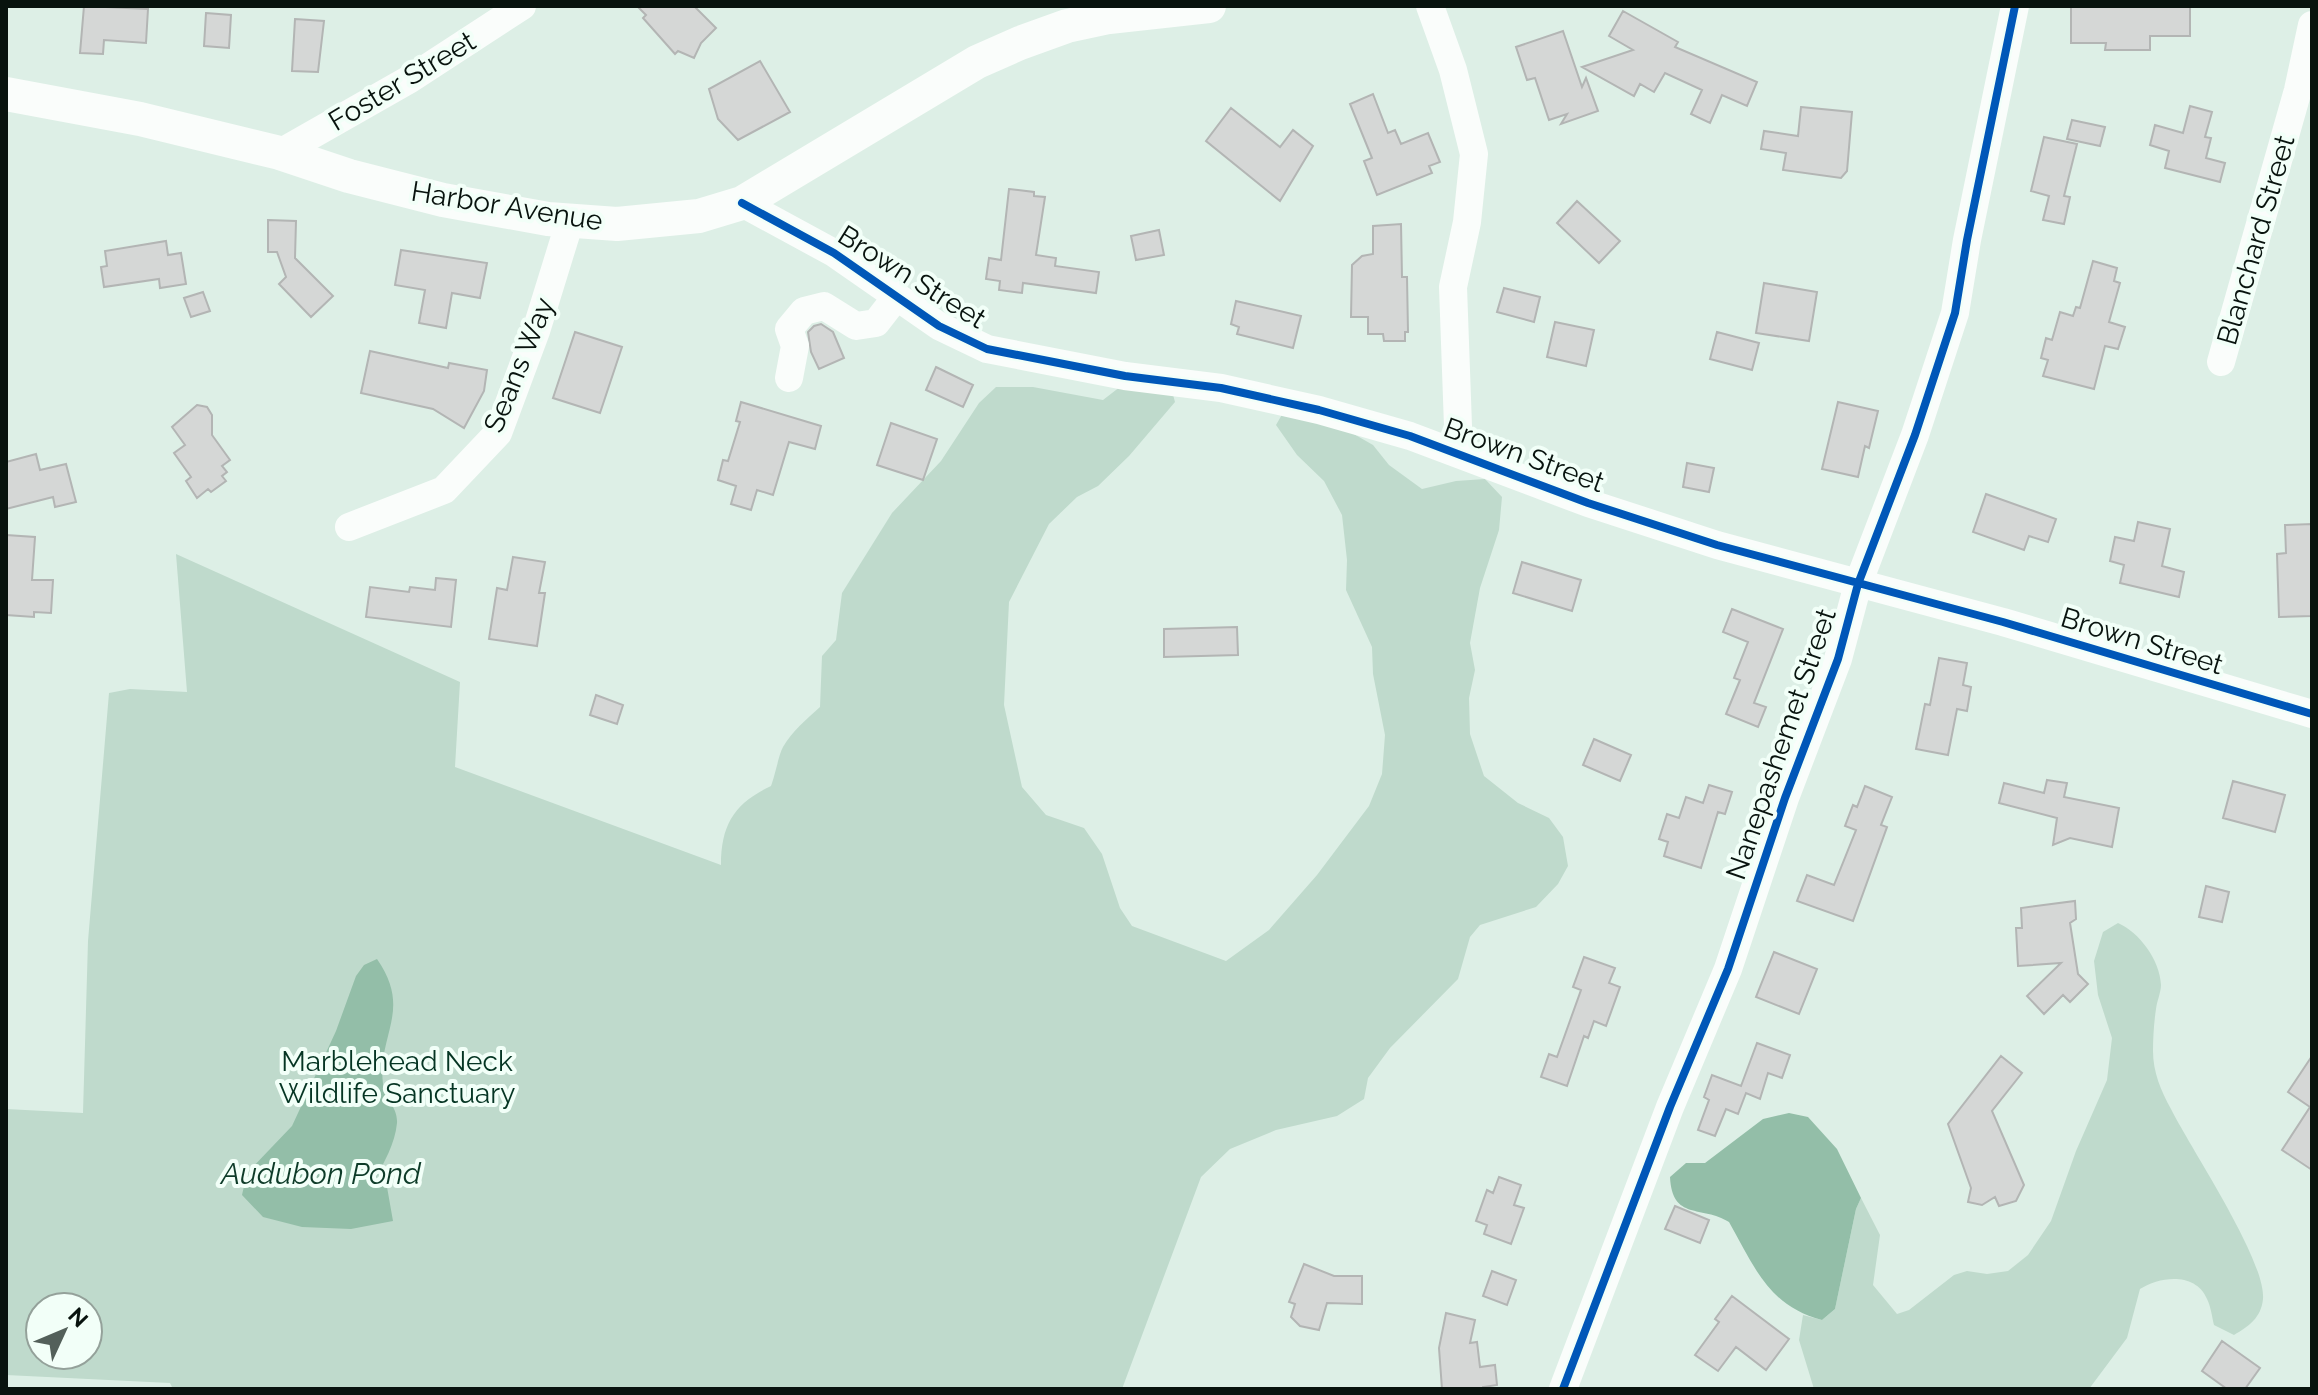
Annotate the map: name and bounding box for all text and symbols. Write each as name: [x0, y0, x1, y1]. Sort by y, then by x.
street label: Foster Street: [323, 24, 482, 138]
street label: Blanchard Street: [2210, 131, 2302, 349]
street label: Harbor Avenue: [409, 175, 605, 237]
street label: Brown Street: [832, 218, 993, 336]
street label: Seans Way: [477, 293, 561, 437]
street label: Brown Street: [1439, 411, 1609, 499]
street label: Brown Street: [2057, 601, 2228, 682]
street label: Nanepashemet Street: [1719, 604, 1843, 884]
park label: Marblehead Neck Wildlife Sanctuary: [279, 1045, 515, 1110]
water label: Audubon Pond: [219, 1156, 422, 1191]
north arrow: [24, 1291, 104, 1371]
text: N: [63, 1302, 94, 1332]

